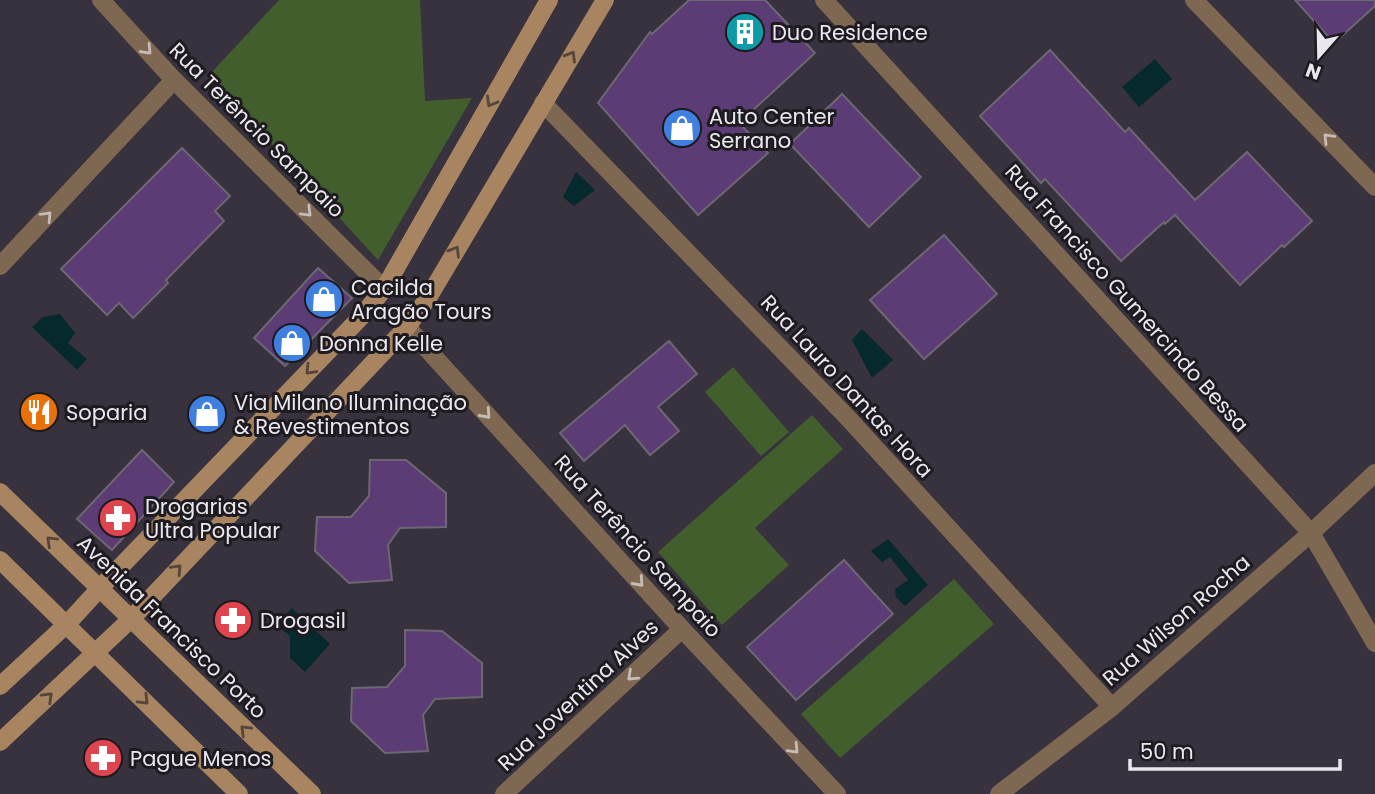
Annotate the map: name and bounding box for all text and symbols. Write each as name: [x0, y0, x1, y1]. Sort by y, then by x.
building icon: Duo Residence: [724, 11, 766, 53]
place label: Duo Residence: [772, 18, 928, 47]
north arrow: [1284, 21, 1354, 91]
street label: Rua Terêncio Sampaio: [163, 36, 351, 224]
one-way arrow: [138, 42, 151, 55]
one-way arrow: [563, 50, 576, 63]
text: N: [1302, 56, 1325, 87]
one-way arrow: [486, 94, 499, 107]
place label: Auto Center Serrano: [709, 102, 835, 155]
shop icon: Auto Center Serrano: [661, 107, 703, 149]
one-way arrow: [1323, 133, 1336, 146]
street label: Rua Francisco Gumercindo Bessa: [999, 158, 1255, 438]
one-way arrow: [298, 204, 311, 217]
one-way arrow: [38, 211, 51, 224]
one-way arrow: [447, 246, 460, 259]
place label: Cacilda Aragão Tours: [351, 273, 492, 326]
shop icon: Cacilda Aragão Tours: [303, 278, 345, 320]
street label: Rua Lauro Dantas Hora: [754, 288, 940, 484]
shop icon: Donna Kelle: [271, 322, 313, 364]
place label: Donna Kelle: [319, 329, 443, 358]
one-way arrow: [305, 362, 318, 375]
place label: Via Milano Iluminação & Revestimentos: [234, 388, 467, 441]
restaurant icon: Soparia: [18, 391, 60, 433]
shop icon: Via Milano Iluminação & Revestimentos: [186, 393, 228, 435]
place label: Soparia: [66, 398, 147, 427]
one-way arrow: [478, 406, 490, 419]
street label: Rua Terêncio Sampaio: [548, 448, 728, 644]
place label: Drogarias Ultra Popular: [145, 492, 280, 545]
pharmacy icon: Drogarias Ultra Popular: [97, 497, 139, 539]
street label: Avenida Francisco Porto: [71, 529, 273, 725]
one-way arrow: [46, 536, 59, 549]
street label: Rua Wilson Rocha: [1096, 548, 1256, 692]
one-way arrow: [169, 565, 182, 578]
one-way arrow: [631, 574, 644, 587]
pharmacy icon: Drogasil: [212, 599, 254, 641]
place label: Drogasil: [260, 606, 346, 635]
street label: Rua Joventina Alves: [491, 613, 665, 777]
one-way arrow: [627, 667, 640, 680]
one-way arrow: [136, 691, 149, 704]
one-way arrow: [40, 693, 53, 706]
one-way arrow: [240, 725, 253, 738]
scale bar: [1130, 728, 1340, 772]
pharmacy icon: Pague Menos: [82, 737, 124, 779]
text: 50 m: [1140, 737, 1194, 766]
one-way arrow: [786, 741, 799, 754]
place label: Pague Menos: [130, 744, 272, 773]

